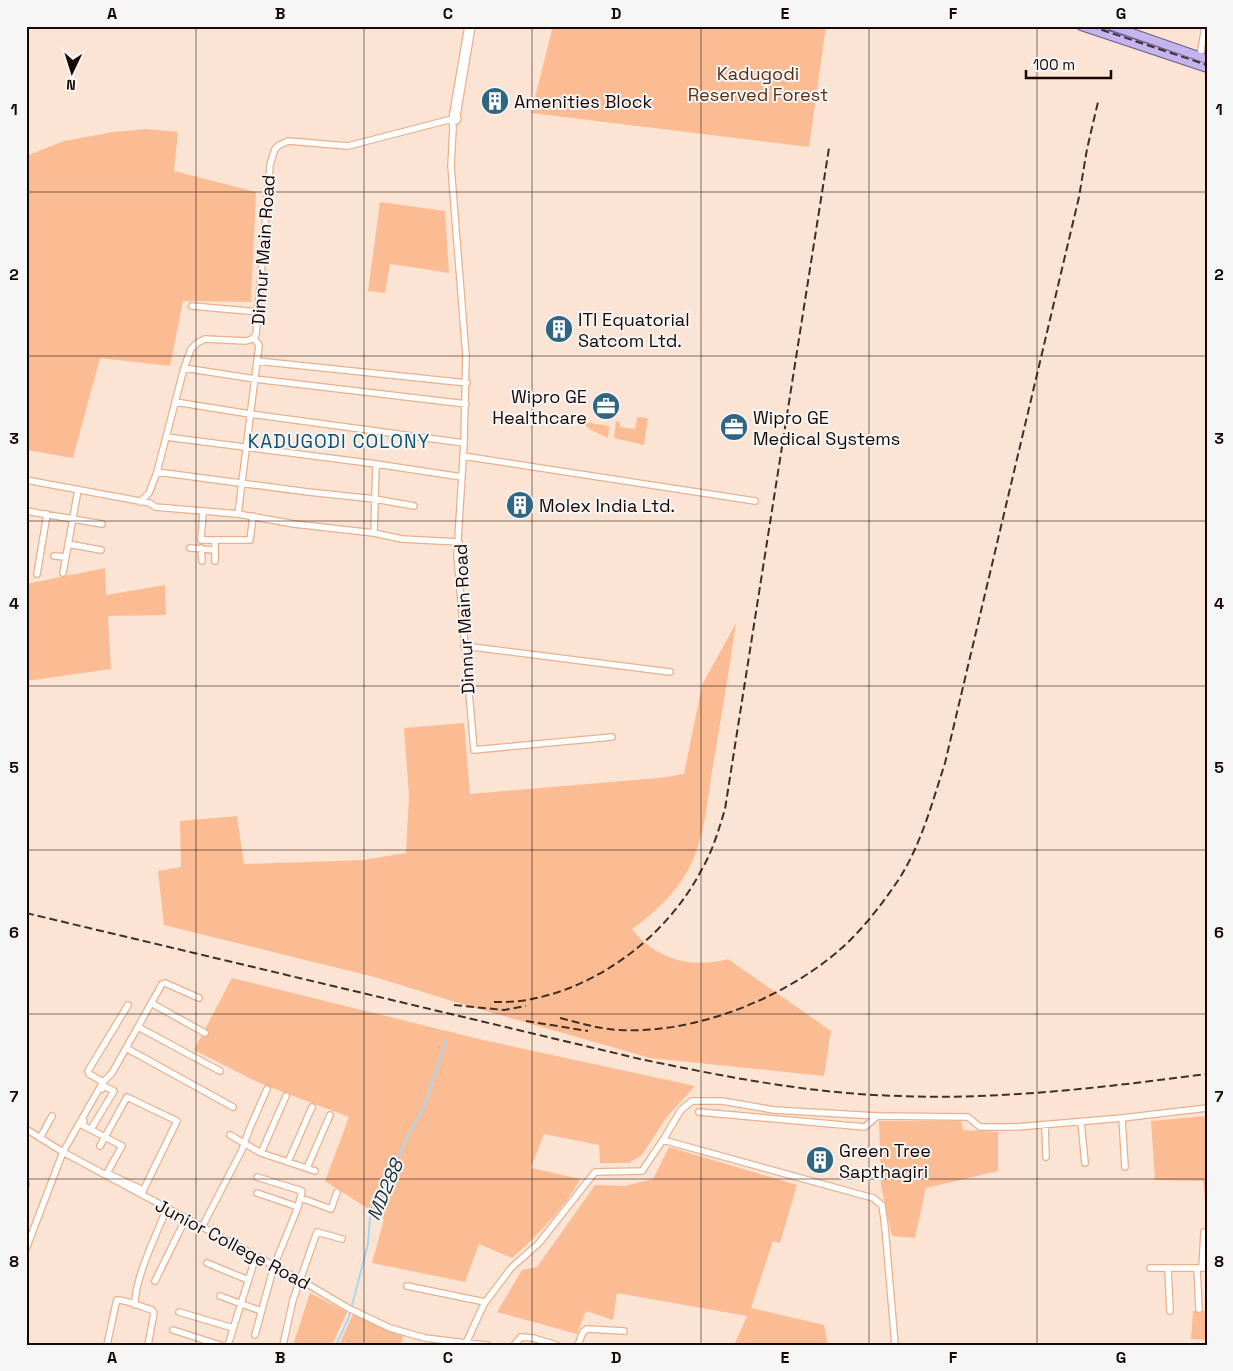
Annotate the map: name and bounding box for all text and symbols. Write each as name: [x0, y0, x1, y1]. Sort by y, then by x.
text: A: [107, 3, 117, 24]
text: B: [275, 3, 285, 24]
text: C: [443, 3, 453, 24]
text: D: [611, 3, 621, 24]
text: E: [781, 3, 790, 24]
text: F: [949, 3, 958, 24]
text: G: [1116, 3, 1126, 24]
north arrow: [48, 48, 98, 98]
scale bar: [1026, 48, 1110, 80]
text: 100 m: [1033, 55, 1075, 74]
park label: Kadugodi Reserved Forest: [688, 62, 828, 106]
text: N: [66, 76, 76, 94]
building icon: Amenities Block: [480, 86, 510, 116]
place label: Amenities Block: [514, 90, 653, 113]
text: 1: [10, 99, 18, 120]
text: 1: [1215, 99, 1223, 120]
street label: Dinnur Main Road: [246, 174, 280, 326]
text: 2: [9, 264, 19, 285]
text: 2: [1214, 264, 1224, 285]
place label: ITI Equatorial Satcom Ltd.: [578, 308, 690, 352]
building icon: ITI Equatorial Satcom Ltd.: [544, 314, 574, 344]
place label: Wipro GE Healthcare: [492, 385, 587, 429]
office icon: Wipro GE Healthcare: [591, 391, 621, 421]
place label: Wipro GE Medical Systems: [753, 406, 900, 450]
office icon: Wipro GE Medical Systems: [719, 412, 749, 442]
text: 3: [9, 428, 19, 449]
text: 3: [1214, 428, 1224, 449]
district label: KADUGODI COLONY: [248, 429, 430, 454]
building icon: Molex India Ltd.: [505, 490, 535, 520]
place label: Molex India Ltd.: [539, 494, 675, 517]
street label: Dinnur Main Road: [449, 543, 479, 695]
text: 4: [9, 593, 19, 614]
text: 4: [1214, 593, 1224, 614]
text: 5: [9, 757, 19, 778]
text: 5: [1214, 757, 1224, 778]
text: 6: [9, 922, 19, 943]
text: 6: [1214, 922, 1224, 943]
text: 7: [10, 1086, 19, 1107]
text: 7: [1215, 1086, 1224, 1107]
place label: Green Tree Sapthagiri: [839, 1139, 931, 1183]
building icon: Green Tree Sapthagiri: [805, 1145, 835, 1175]
water label: MD288: [361, 1154, 410, 1224]
street label: Junior College Road: [151, 1193, 315, 1295]
text: 8: [9, 1251, 19, 1272]
text: 8: [1214, 1251, 1224, 1272]
text: A: [107, 1347, 117, 1368]
text: B: [275, 1347, 285, 1368]
text: C: [443, 1347, 453, 1368]
text: D: [611, 1347, 621, 1368]
text: E: [781, 1347, 790, 1368]
text: F: [949, 1347, 958, 1368]
text: G: [1116, 1347, 1126, 1368]

